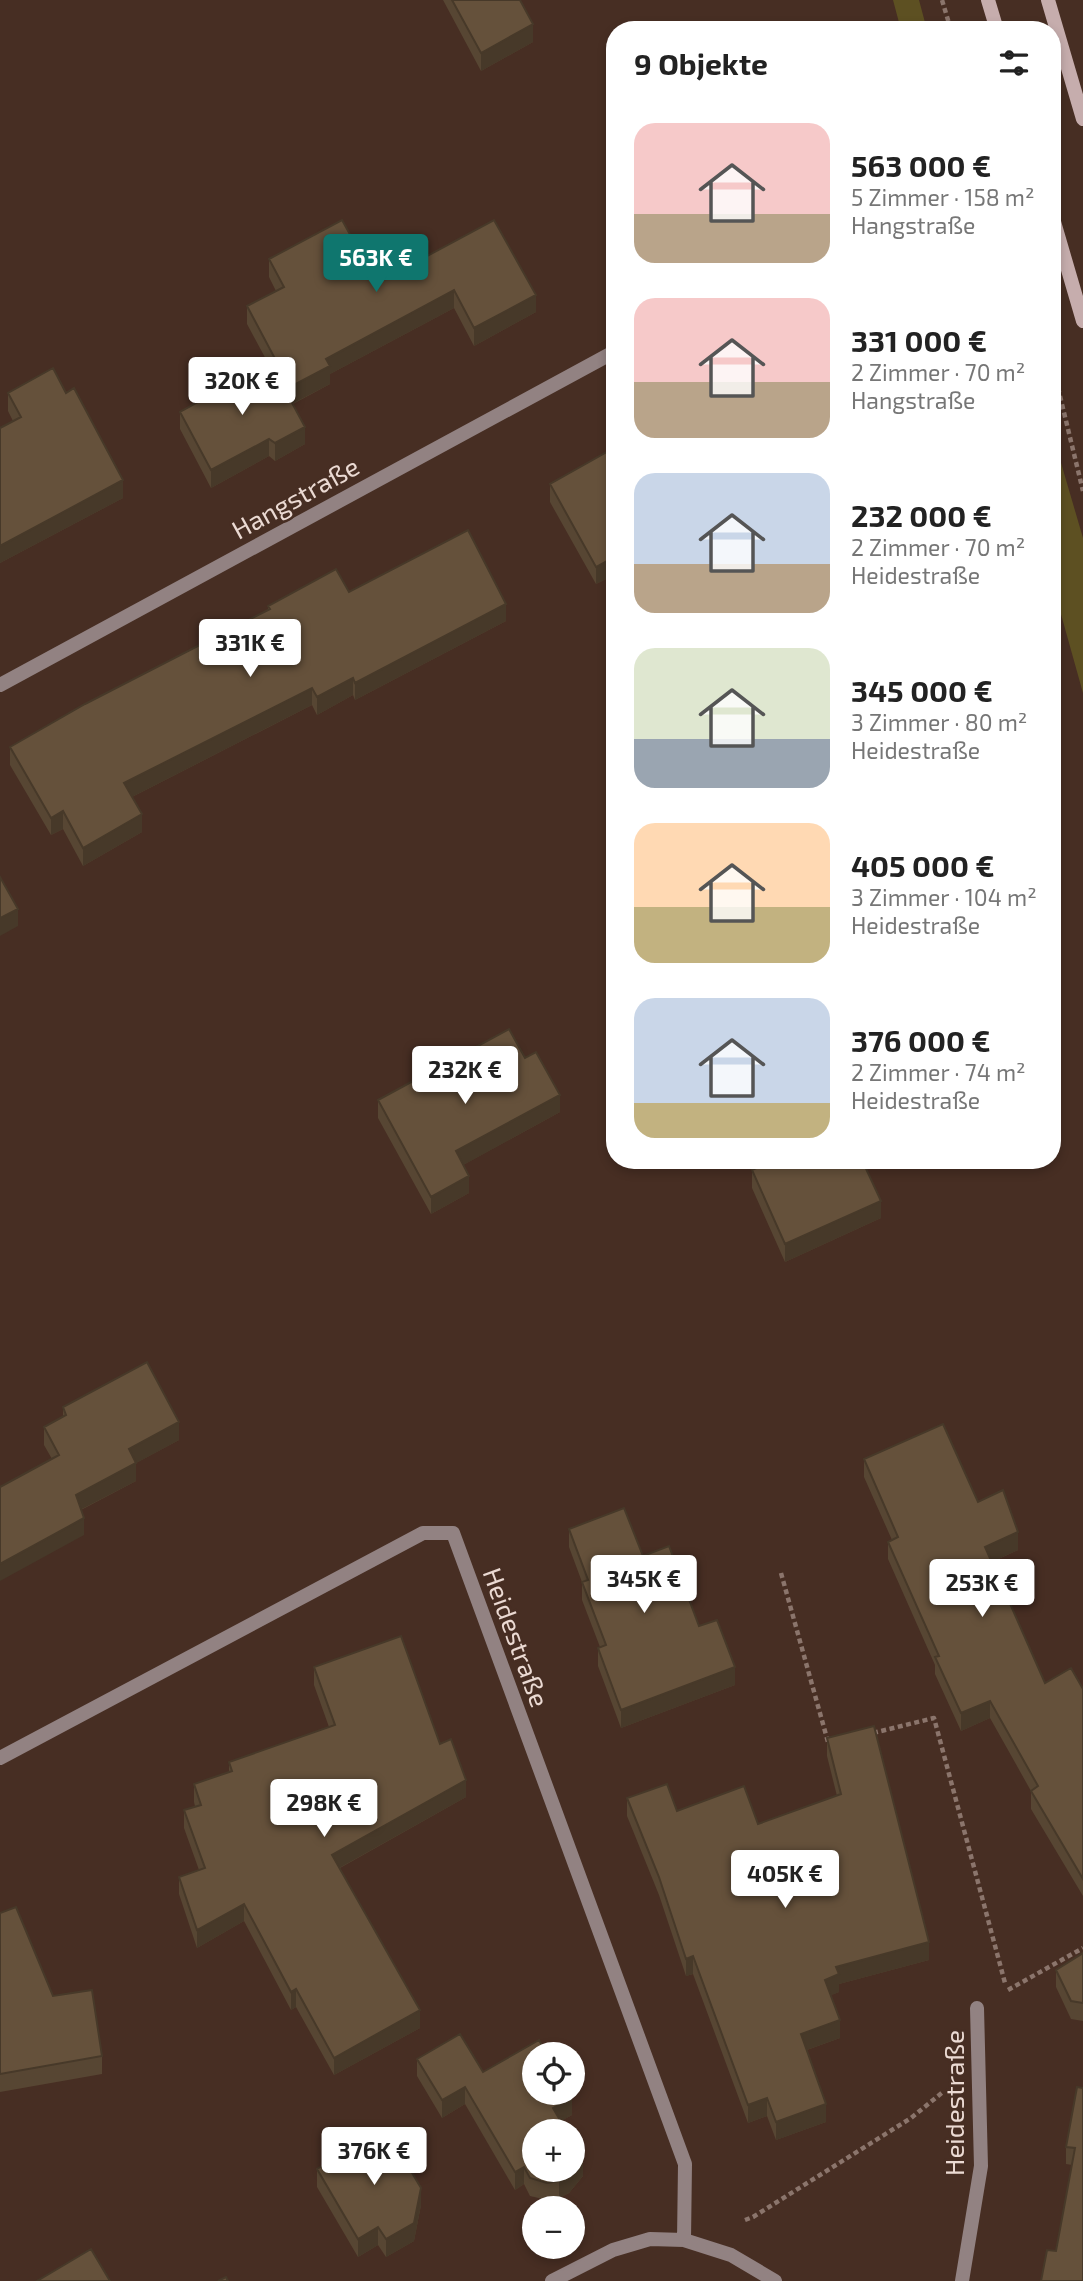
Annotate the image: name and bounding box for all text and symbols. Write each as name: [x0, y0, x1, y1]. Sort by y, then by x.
icon: filters: [995, 44, 1033, 82]
text: 9 Objekte: [634, 45, 768, 81]
text: 563 000 €: [851, 147, 991, 183]
icon: home: [690, 151, 774, 235]
text: 5 Zimmer · 158 m²: [851, 183, 1035, 211]
text: Hangstraße: [851, 211, 975, 239]
pin: 563K €: [319, 234, 433, 294]
text: 563K €: [339, 243, 413, 271]
text: 331 000 €: [851, 322, 987, 358]
icon: home: [690, 326, 774, 410]
pin: 320K €: [185, 358, 299, 417]
text: 2 Zimmer · 70 m²: [851, 358, 1025, 386]
text: 320K €: [204, 366, 280, 394]
text: Hangstraße: [851, 386, 975, 414]
street label: Hangstraße: [226, 449, 364, 545]
text: 232 000 €: [851, 497, 992, 533]
icon: home: [690, 501, 774, 585]
text: 2 Zimmer · 70 m²: [851, 533, 1025, 561]
text: Heidestraße: [851, 561, 980, 589]
pin: 331K €: [193, 620, 307, 679]
text: 331K €: [215, 628, 285, 656]
text: 345 000 €: [851, 672, 993, 708]
icon: home: [690, 676, 774, 760]
text: 3 Zimmer · 80 m²: [851, 708, 1027, 736]
text: Heidestraße: [851, 736, 980, 764]
text: 405 000 €: [851, 847, 995, 883]
icon: home: [690, 851, 774, 935]
text: 3 Zimmer · 104 m²: [851, 883, 1037, 911]
text: Heidestraße: [851, 911, 980, 939]
text: 376 000 €: [851, 1022, 991, 1058]
icon: home: [690, 1026, 774, 1110]
pin: 232K €: [408, 1046, 522, 1106]
text: 232K €: [428, 1055, 502, 1083]
text: 2 Zimmer · 74 m²: [851, 1058, 1026, 1086]
text: Heidestraße: [851, 1086, 980, 1114]
pin: 345K €: [587, 1556, 701, 1615]
pin: 253K €: [925, 1560, 1039, 1619]
street label: Heidestraße: [477, 1563, 557, 1711]
text: 345K €: [607, 1564, 681, 1592]
text: 253K €: [945, 1568, 1019, 1596]
pin: 298K €: [267, 1780, 381, 1839]
text: 298K €: [286, 1788, 362, 1816]
pin: 405K €: [728, 1850, 842, 1910]
text: 405K €: [747, 1859, 823, 1887]
street label: Heidestraße: [938, 2030, 969, 2176]
map controls: [522, 2042, 585, 2259]
button: locate: [522, 2042, 585, 2105]
button: +: [522, 2119, 585, 2182]
pin: 376K €: [317, 2128, 431, 2187]
text: 376K €: [338, 2136, 410, 2164]
button: −: [522, 2196, 585, 2259]

